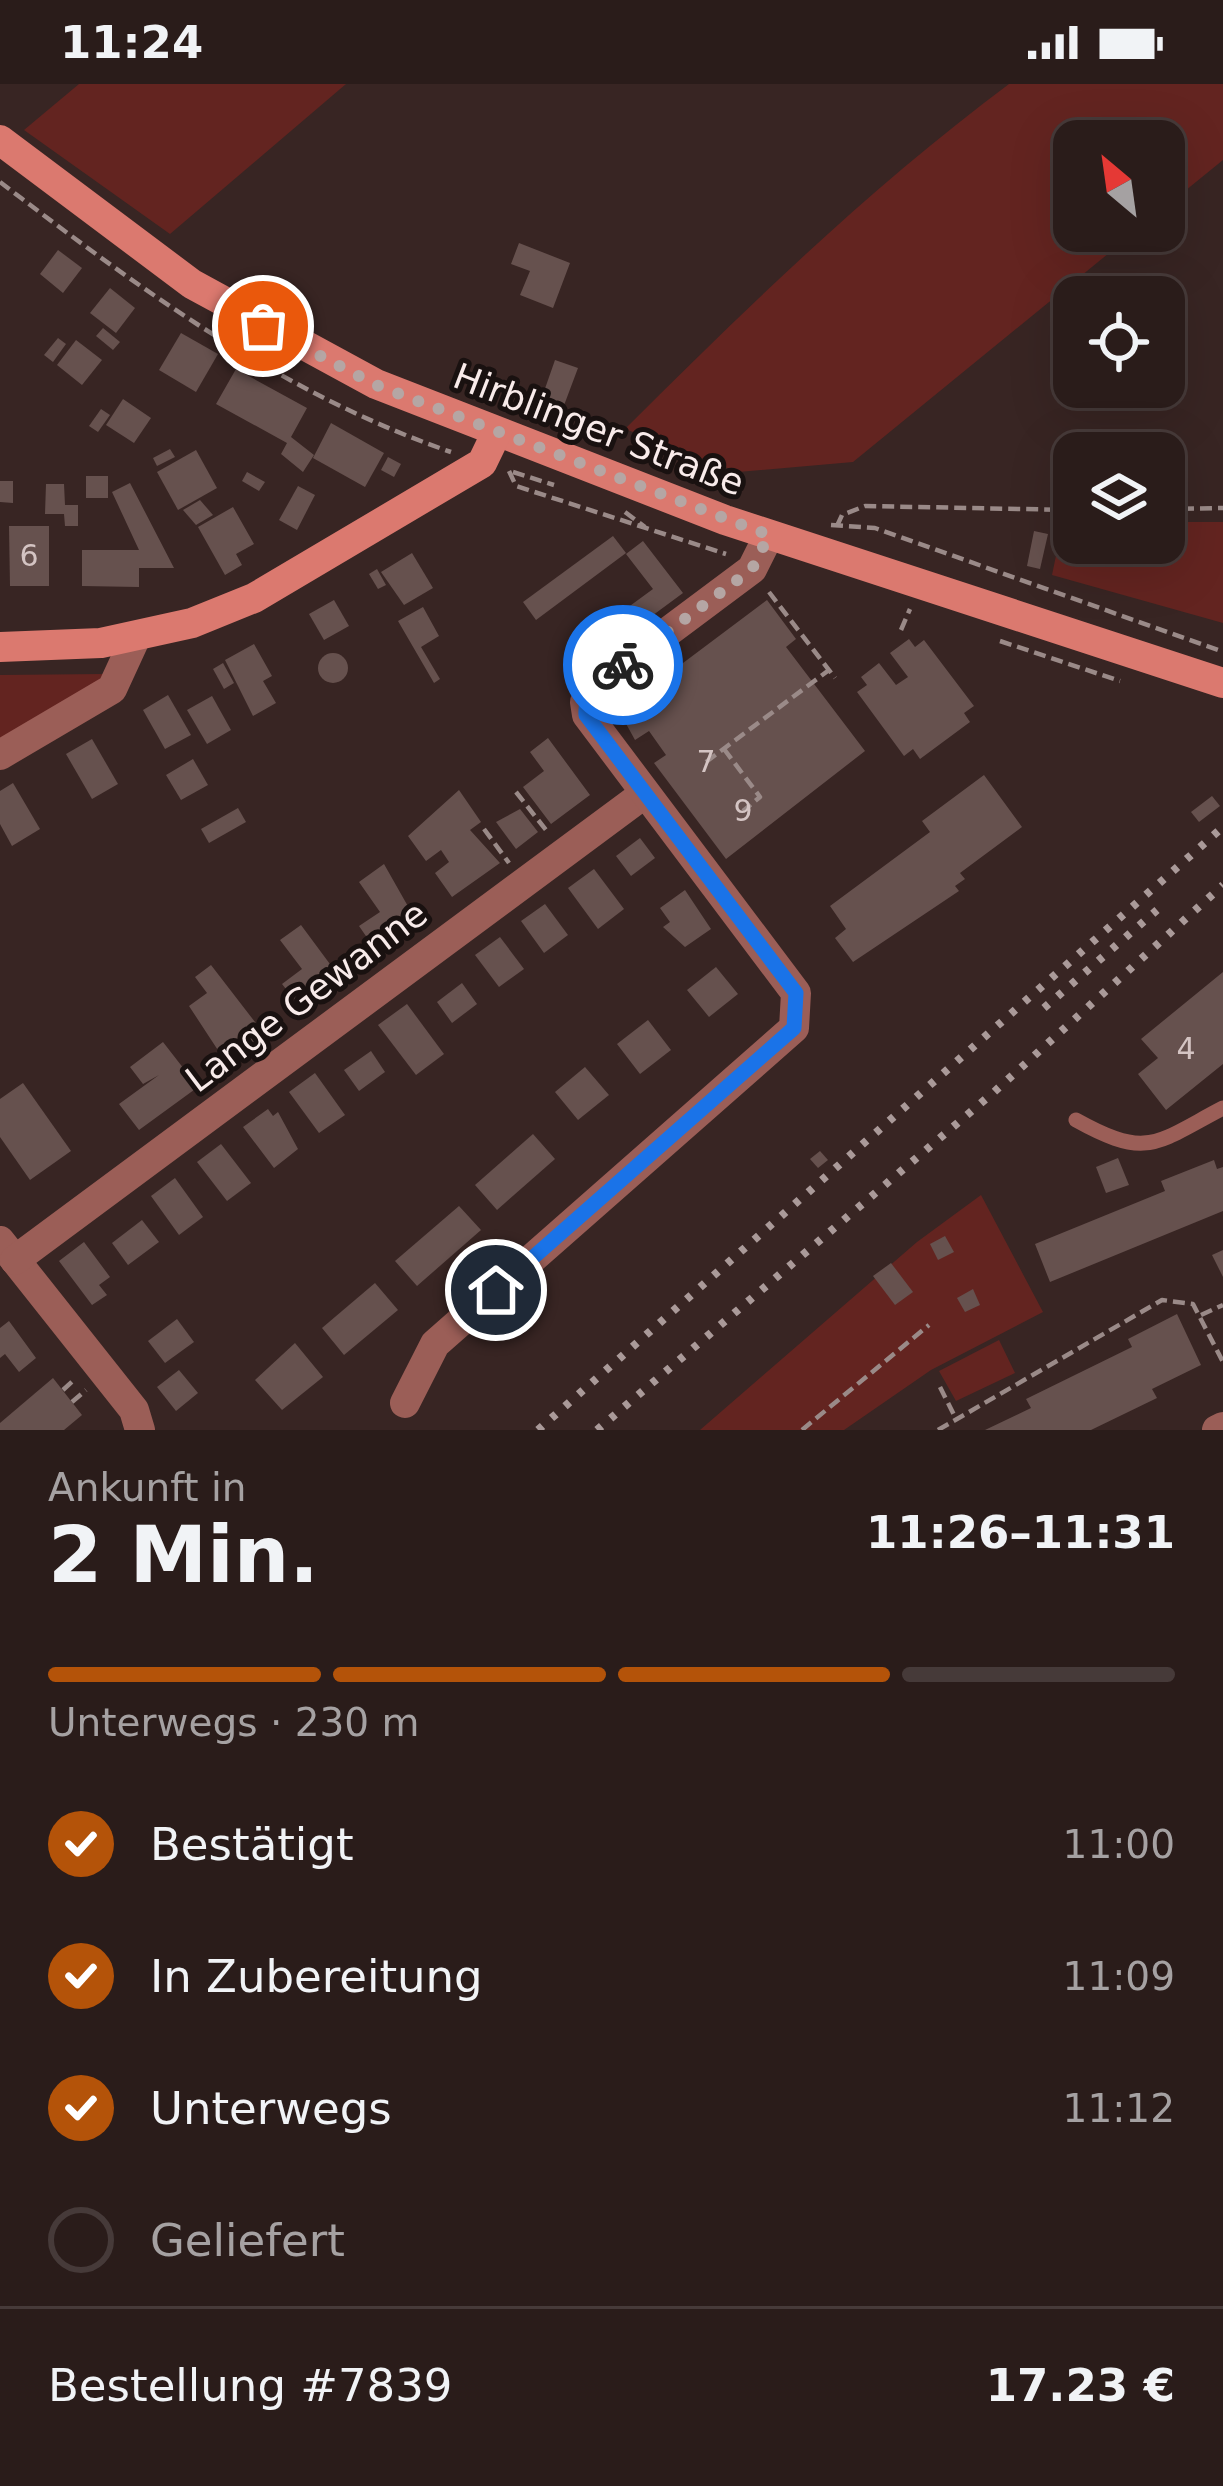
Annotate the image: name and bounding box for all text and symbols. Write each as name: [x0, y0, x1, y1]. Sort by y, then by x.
text: 11:24: [60, 16, 203, 69]
north arrow: [1053, 120, 1185, 252]
map controls: [1053, 120, 1185, 564]
pin: [212, 275, 314, 377]
button: locate: [1053, 276, 1185, 408]
icon: bag: [230, 293, 296, 359]
street label: Hirblinger Straße: [448, 355, 750, 504]
button: layers: [1053, 432, 1185, 564]
house number: 6: [19, 538, 39, 573]
courier: [563, 605, 683, 725]
icon: bike: [590, 632, 656, 698]
house number: 7: [696, 744, 716, 779]
house number: 9: [733, 793, 753, 828]
street label: Lange Gewanne: [178, 893, 435, 1100]
house number: 4: [1176, 1031, 1196, 1066]
pin: [445, 1239, 547, 1341]
icon: home: [463, 1257, 529, 1323]
text: Ankunft in: [48, 1465, 247, 1510]
text: 11:26–11:31: [866, 1506, 1175, 1559]
text: 2 Min.: [48, 1510, 319, 1600]
text: Unterwegs · 230 m: [48, 1700, 420, 1745]
icon: check: [48, 1811, 114, 1877]
text: Bestätigt: [150, 1818, 354, 1871]
text: 11:00: [1063, 1822, 1175, 1867]
icon: check: [48, 1943, 114, 2009]
text: In Zubereitung: [150, 1950, 483, 2003]
text: 11:09: [1063, 1954, 1175, 1999]
icon: check: [48, 2075, 114, 2141]
text: Unterwegs: [150, 2082, 392, 2135]
text: 11:12: [1063, 2086, 1175, 2131]
text: Geliefert: [150, 2214, 345, 2267]
text: Bestellung #7839: [48, 2359, 452, 2412]
text: 17.23 €: [986, 2359, 1175, 2412]

